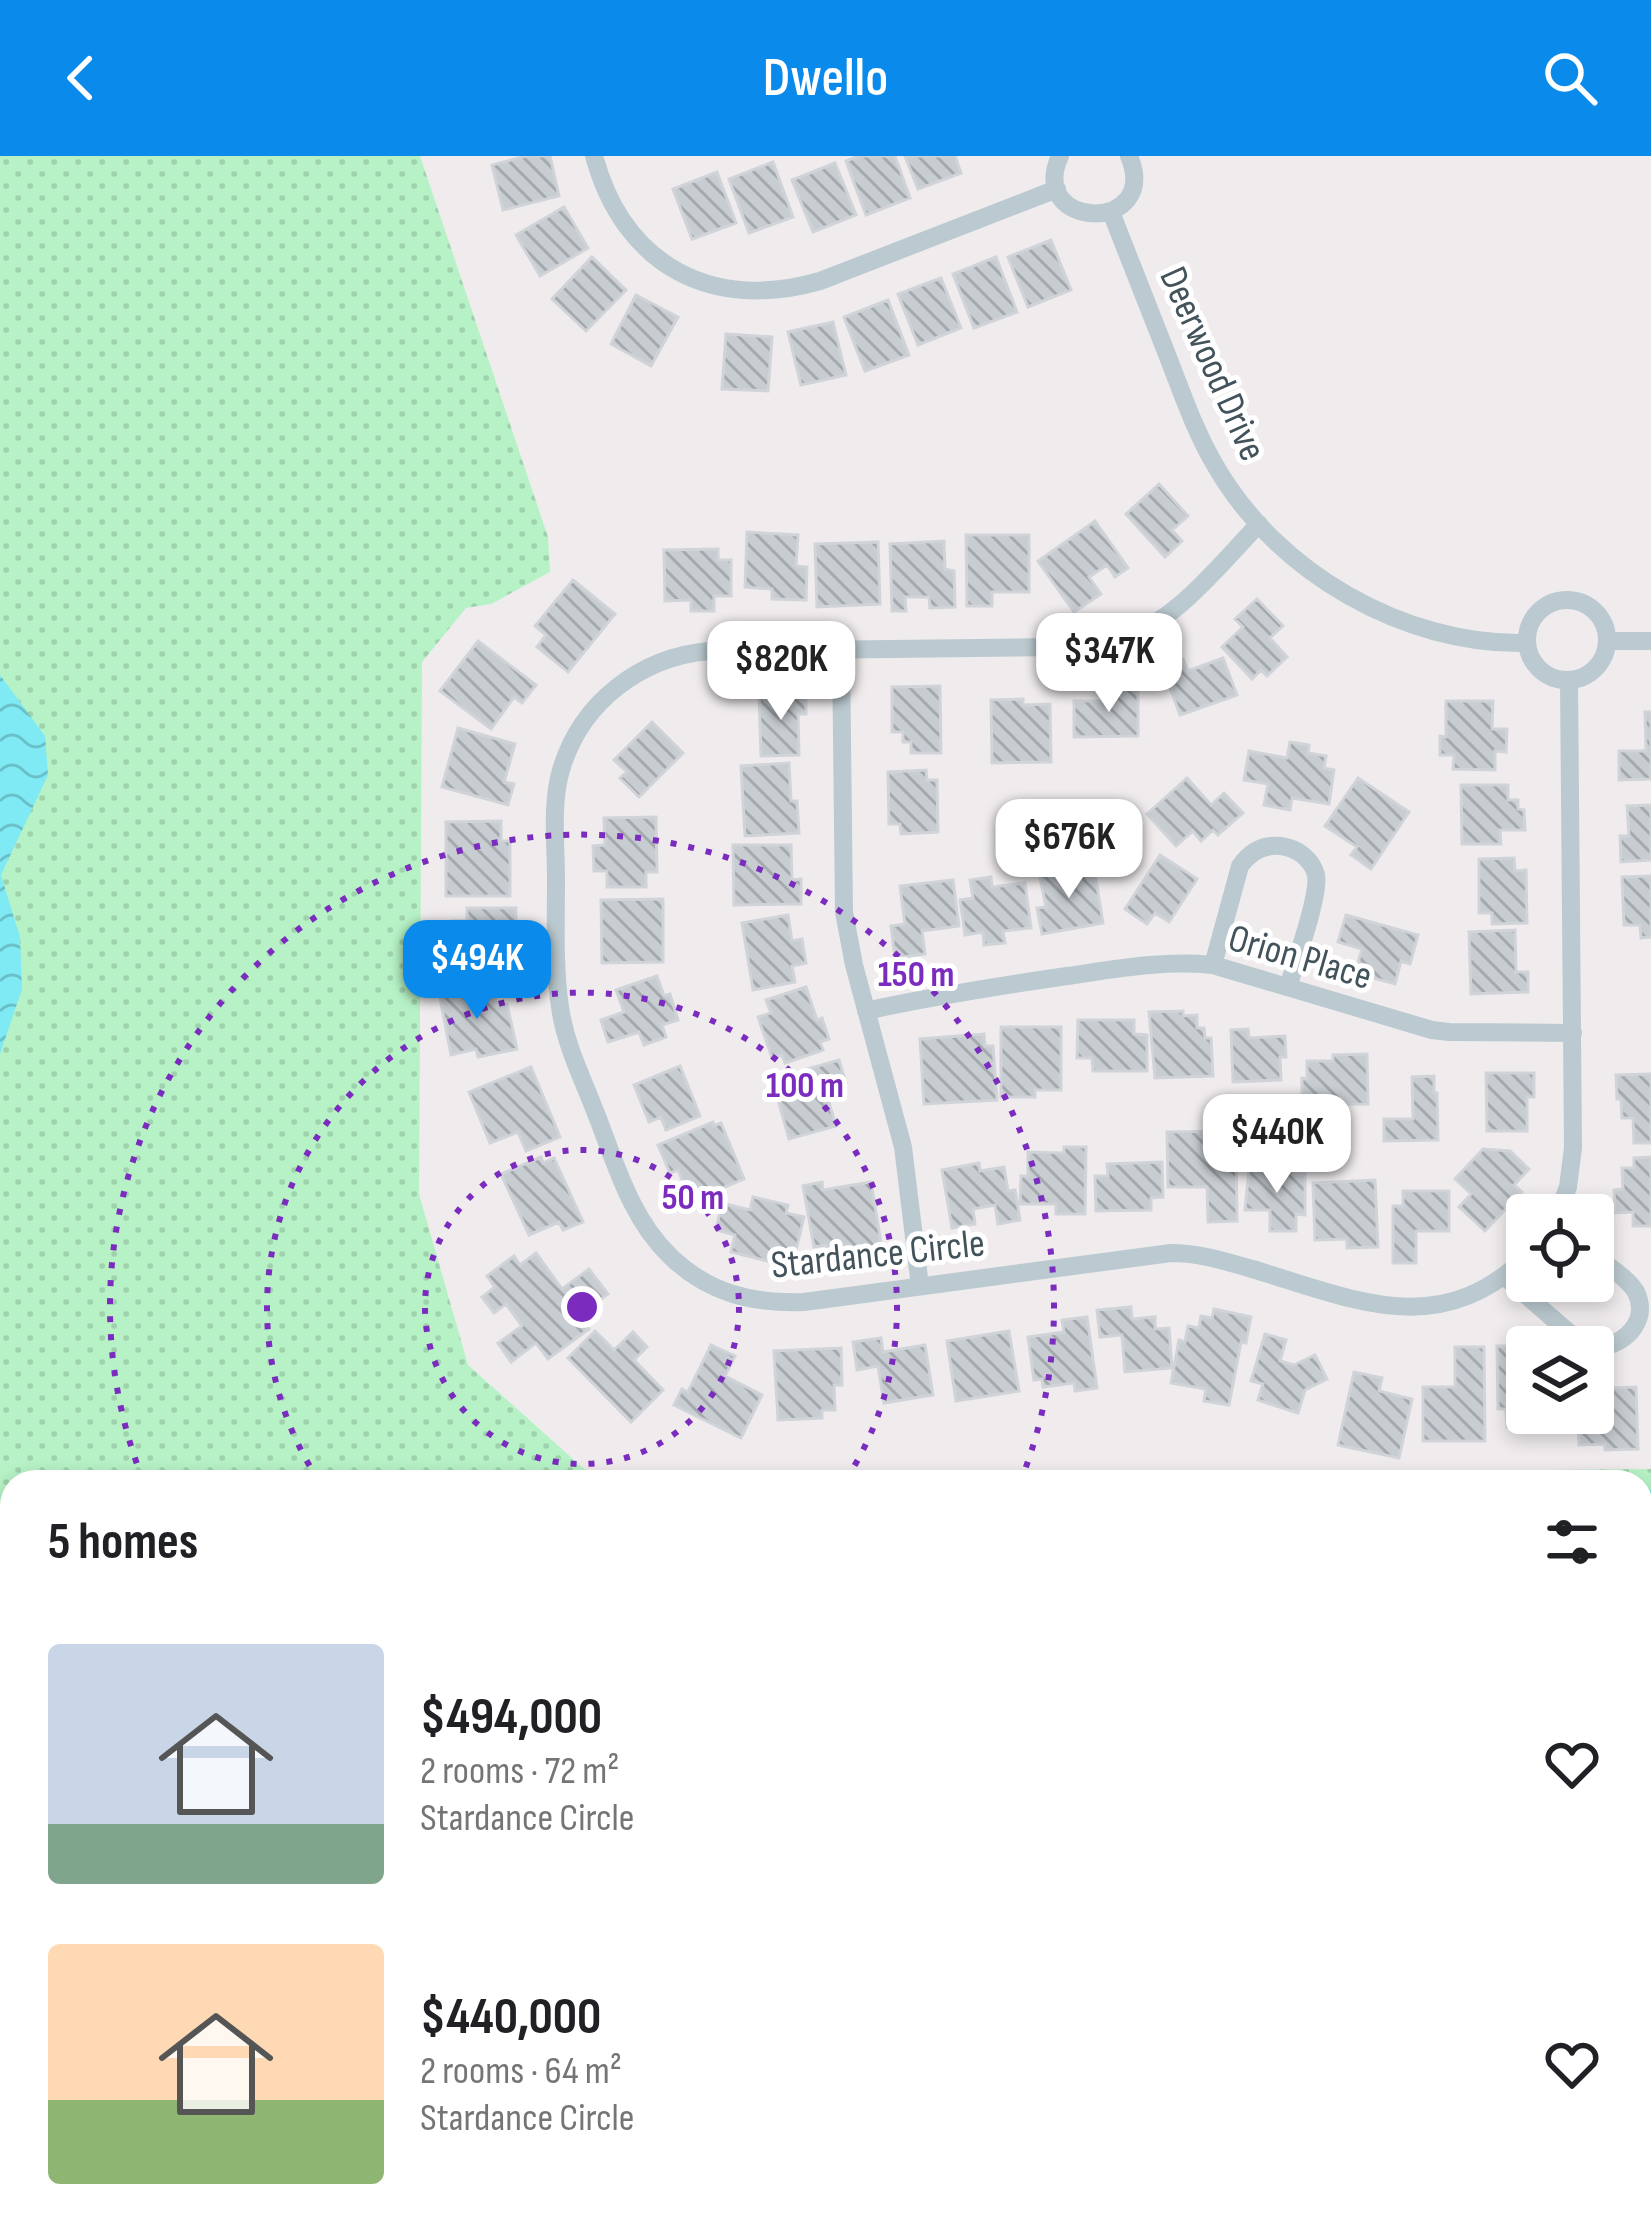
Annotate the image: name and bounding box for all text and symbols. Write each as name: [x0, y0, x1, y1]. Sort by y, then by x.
icon: back: [48, 45, 114, 111]
icon: search: [1537, 45, 1603, 111]
text: Dwello: [763, 46, 888, 111]
street label: Deerwood Drive: [1148, 260, 1276, 468]
pin: $347K: [1025, 613, 1193, 715]
pin: $820K: [697, 621, 865, 723]
text: $347K: [1063, 628, 1155, 675]
text: $820K: [734, 636, 828, 683]
pin: $676K: [985, 799, 1153, 901]
text: $676K: [1023, 814, 1115, 861]
street label: Orion Place: [1223, 915, 1377, 1001]
pin: $494K: [393, 920, 561, 1022]
text: $494K: [430, 935, 524, 982]
text: 150 m: [878, 954, 954, 997]
text: 100 m: [766, 1065, 844, 1108]
pin: $440K: [1193, 1094, 1361, 1196]
text: $440K: [1230, 1109, 1324, 1156]
text: 50 m: [662, 1177, 724, 1220]
map controls: [1506, 1194, 1614, 1434]
button: locate: [1506, 1194, 1614, 1302]
street label: Stardance Circle: [769, 1220, 987, 1290]
centre of rings: [561, 1286, 603, 1328]
button: layers: [1506, 1326, 1614, 1434]
icon: filters: [1539, 1509, 1605, 1575]
text: 5 homes: [48, 1512, 198, 1573]
text: $494,000: [420, 1687, 602, 1748]
icon: home: [144, 1692, 288, 1836]
icon: heart: [1539, 1731, 1605, 1797]
text: 2 rooms · 72 m²: [420, 1748, 619, 1795]
text: Stardance Circle: [420, 1795, 635, 1842]
text: $440,000: [420, 1987, 601, 2048]
icon: home: [144, 1992, 288, 2136]
icon: heart: [1539, 2031, 1605, 2097]
text: 2 rooms · 64 m²: [420, 2048, 622, 2095]
text: Stardance Circle: [420, 2095, 635, 2142]

